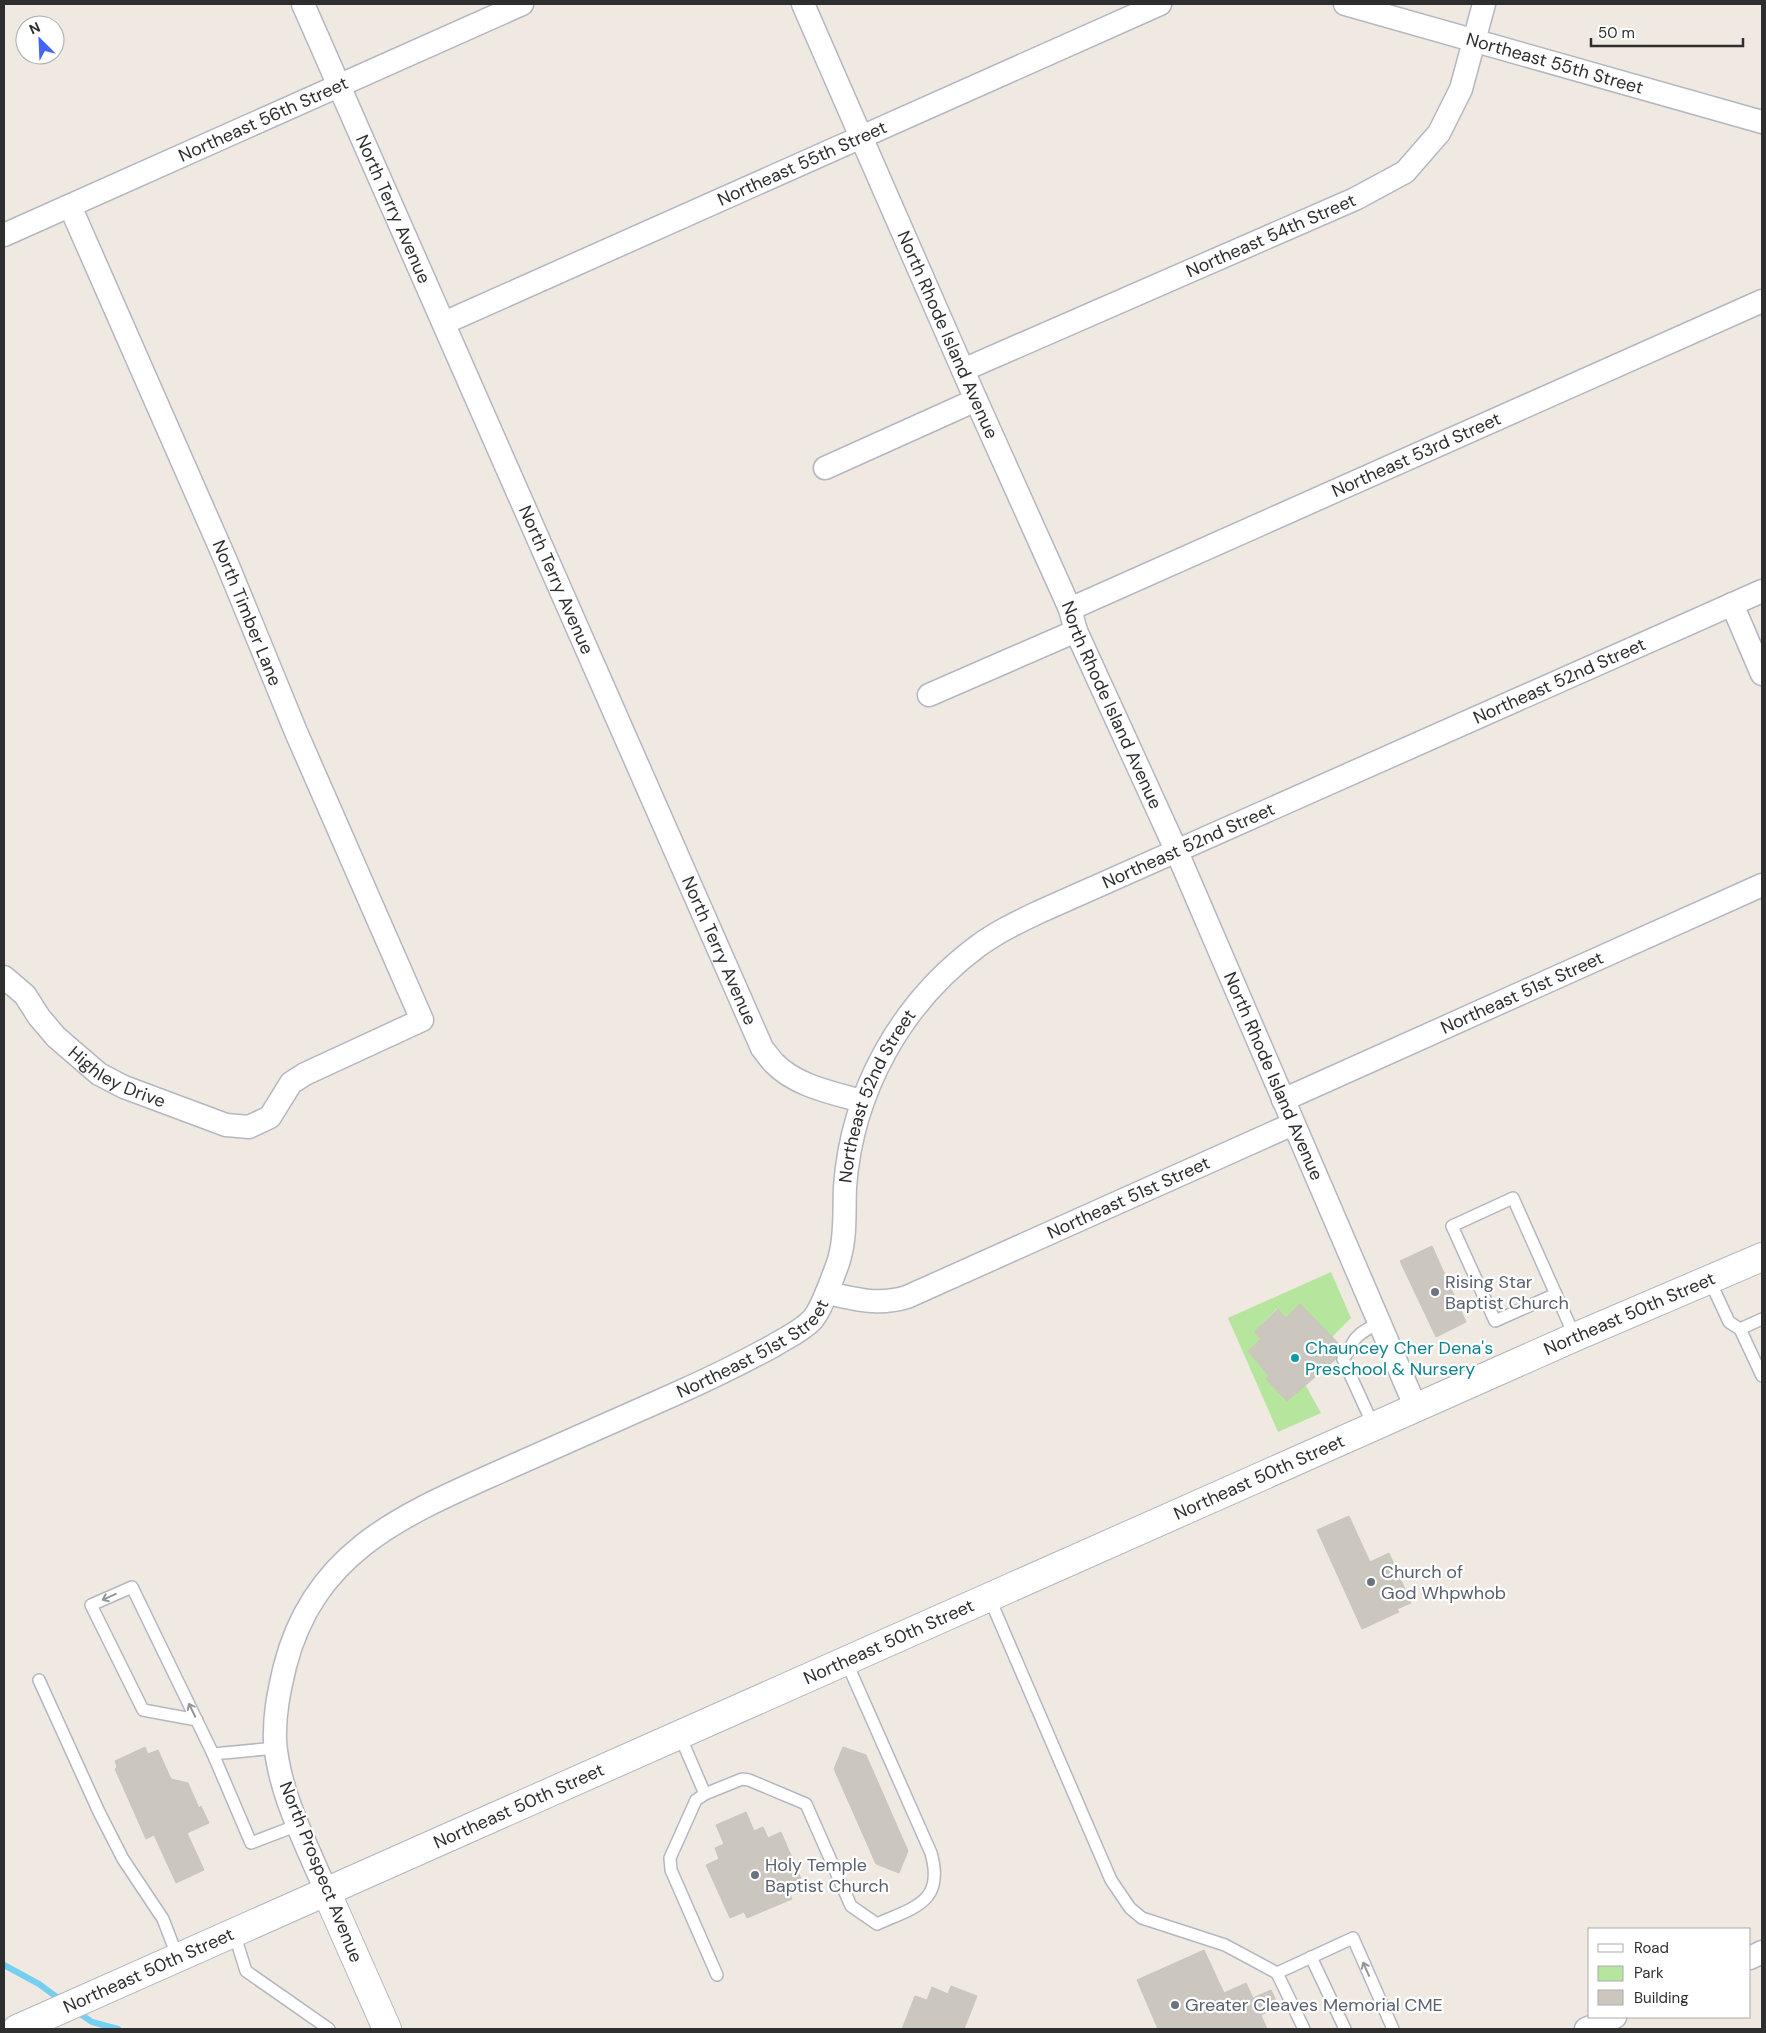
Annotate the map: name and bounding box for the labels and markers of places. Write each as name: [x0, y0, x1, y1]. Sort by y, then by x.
place label: Rising Star Baptist Church: [1445, 1270, 1569, 1315]
marker: Rising Star Baptist Church: [1429, 1286, 1441, 1298]
place label: Chauncey Cher Dena's Preschool & Nursery: [1305, 1336, 1493, 1381]
marker: Chauncey Cher Dena's Preschool & Nursery: [1289, 1352, 1301, 1364]
place label: Church of God Whpwhob: [1381, 1560, 1506, 1605]
marker: Church of God Whpwhob: [1365, 1576, 1377, 1588]
place label: Holy Temple Baptist Church: [765, 1853, 889, 1898]
marker: Holy Temple Baptist Church: [749, 1869, 761, 1881]
place label: Greater Cleaves Memorial CME: [1185, 1993, 1443, 2017]
marker: Greater Cleaves Memorial CME: [1169, 1999, 1181, 2011]

